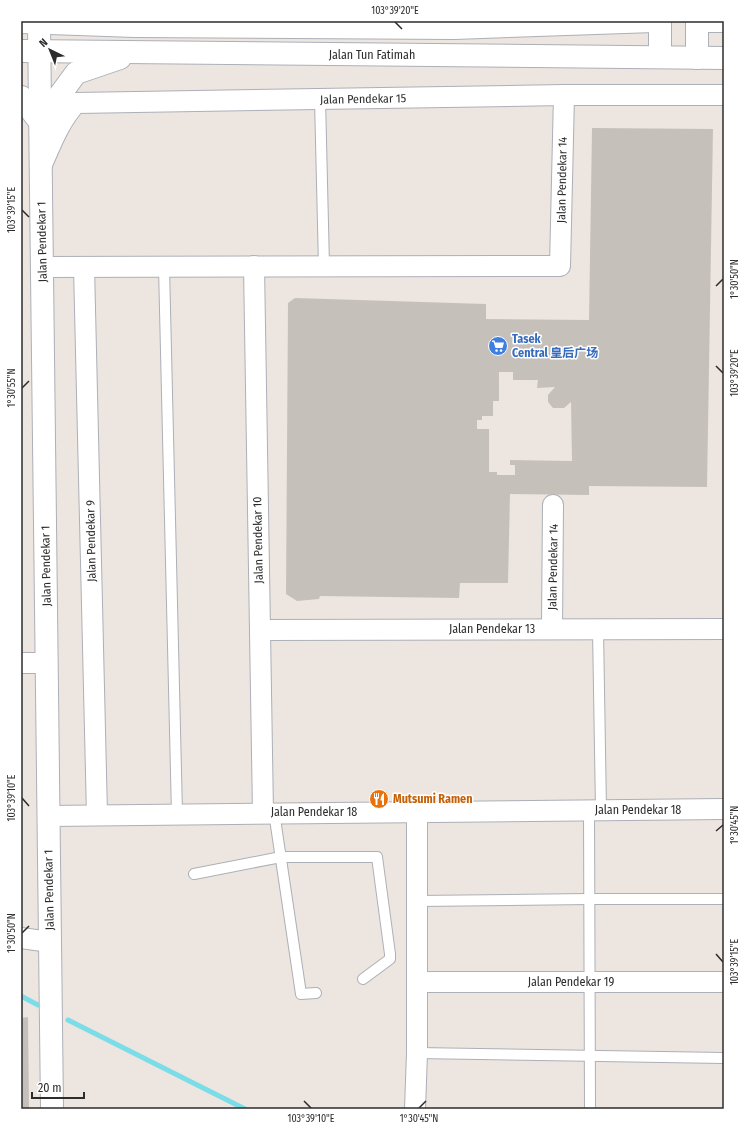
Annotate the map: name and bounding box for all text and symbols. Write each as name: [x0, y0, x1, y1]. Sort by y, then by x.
text: 103°39'20"E: [371, 5, 419, 17]
north arrow: [30, 30, 70, 70]
text: N: [37, 36, 50, 50]
street label: Jalan Tun Fatimah: [329, 48, 415, 62]
street label: Jalan Pendekar 15: [320, 91, 407, 107]
street label: Jalan Pendekar 14: [554, 136, 570, 223]
text: 103°39'15"E: [6, 187, 18, 233]
street label: Jalan Pendekar 1: [34, 202, 50, 282]
text: 1°30'50"N: [729, 259, 741, 299]
place label: Tasek Central 皇后广场: [512, 332, 598, 360]
supermarket icon: Tasek Central 皇后广场: [487, 335, 509, 357]
text: 103°39'20"E: [729, 349, 741, 397]
text: 1°30'55"N: [6, 369, 18, 407]
street label: Jalan Pendekar 10: [250, 496, 266, 584]
street label: Jalan Pendekar 9: [83, 500, 99, 582]
street label: Jalan Pendekar 14: [545, 523, 561, 610]
street label: Jalan Pendekar 1: [38, 526, 54, 606]
street label: Jalan Pendekar 13: [449, 622, 535, 636]
text: 103°39'10"E: [6, 774, 18, 821]
restaurant icon: Mutsumi Ramen: [368, 788, 390, 810]
place label: Mutsumi Ramen: [393, 792, 472, 806]
street label: Jalan Pendekar 18: [595, 803, 681, 817]
street label: Jalan Pendekar 18: [271, 805, 357, 819]
text: 1°30'45"N: [729, 806, 741, 844]
street label: Jalan Pendekar 1: [41, 850, 57, 930]
text: 1°30'50"N: [6, 913, 18, 953]
text: 103°39'15"E: [729, 939, 741, 985]
street label: Jalan Pendekar 19: [528, 975, 614, 989]
scale bar: [32, 1074, 84, 1100]
text: 20 m: [38, 1081, 62, 1095]
text: 103°39'10"E: [288, 1113, 335, 1125]
text: 1°30'45"N: [400, 1113, 438, 1125]

